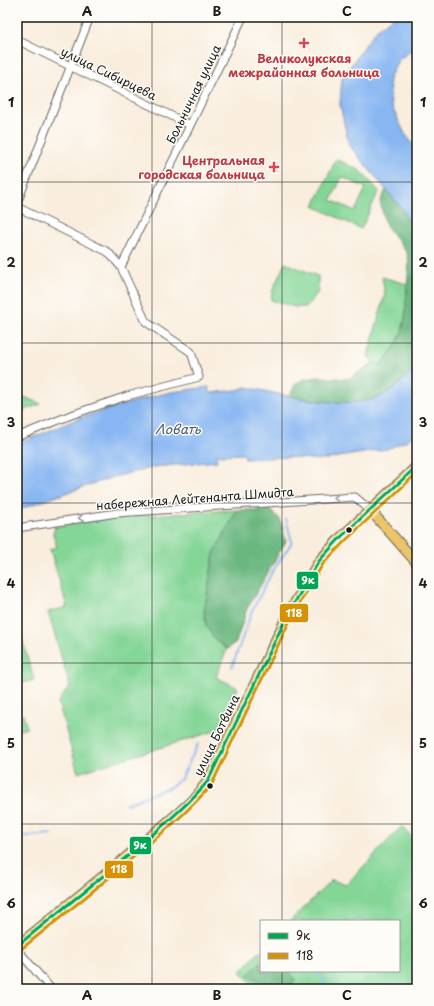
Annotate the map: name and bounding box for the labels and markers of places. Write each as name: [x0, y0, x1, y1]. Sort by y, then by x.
marker: Великолукская межрайонная больница: [298, 37, 310, 49]
place label: Великолукская межрайонная больница: [228, 49, 380, 81]
place label: Центральная городская больница: [138, 151, 266, 183]
marker: Центральная городская больница: [268, 161, 280, 173]
unlabelled marker: [344, 525, 354, 535]
unlabelled marker: [205, 781, 215, 791]

